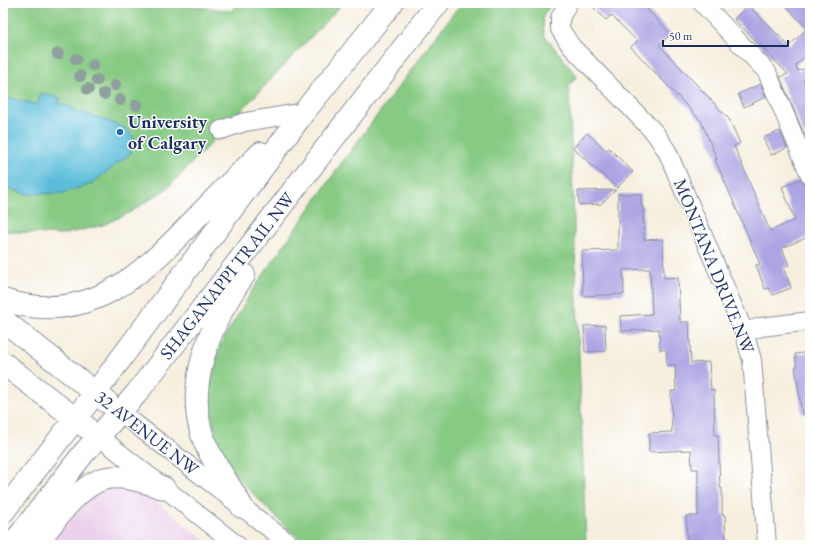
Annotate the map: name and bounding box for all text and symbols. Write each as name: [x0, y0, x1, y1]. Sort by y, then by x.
scale bar: [663, 22, 788, 48]
text: 50 m: [669, 28, 693, 44]
place label: University of Calgary: [128, 110, 208, 154]
marker: University of Calgary: [115, 127, 125, 137]
street label: MONTANA DRIVE NW: [669, 175, 760, 357]
street label: SHAGANAPPI TRAIL NW: [154, 187, 299, 364]
street label: 32 AVENUE NW: [91, 385, 204, 480]

